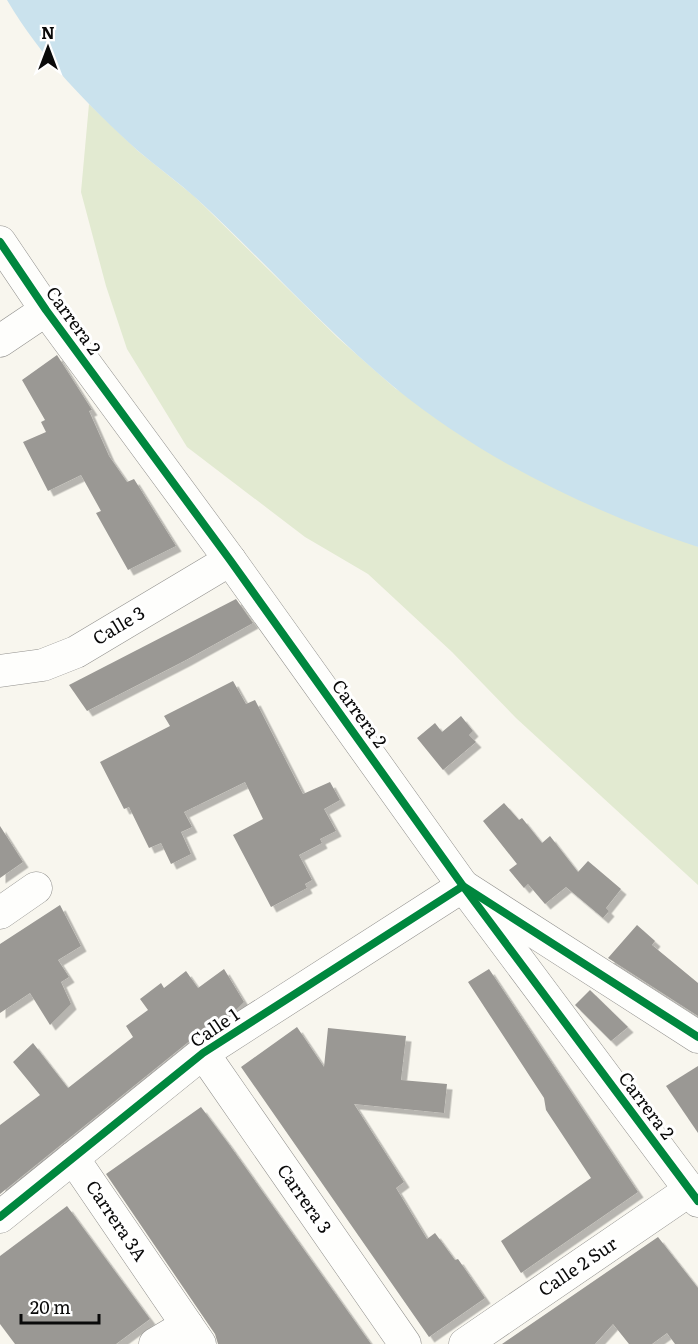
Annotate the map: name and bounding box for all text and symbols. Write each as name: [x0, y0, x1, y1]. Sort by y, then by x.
north arrow: [18, 18, 78, 78]
text: N: [41, 20, 55, 44]
street label: Carrera 2: [40, 280, 108, 360]
street label: Calle 3: [87, 599, 149, 651]
street label: Carrera 2: [326, 673, 394, 753]
street label: Calle 1: [184, 1000, 244, 1053]
street label: Carrera 2: [613, 1065, 682, 1145]
street label: Carrera 3: [271, 1158, 339, 1238]
street label: Carrera 3A: [80, 1174, 154, 1266]
street label: Calle 2 Sur: [532, 1229, 622, 1302]
scale bar: [21, 1287, 99, 1325]
text: 20 m: [30, 1293, 71, 1320]

